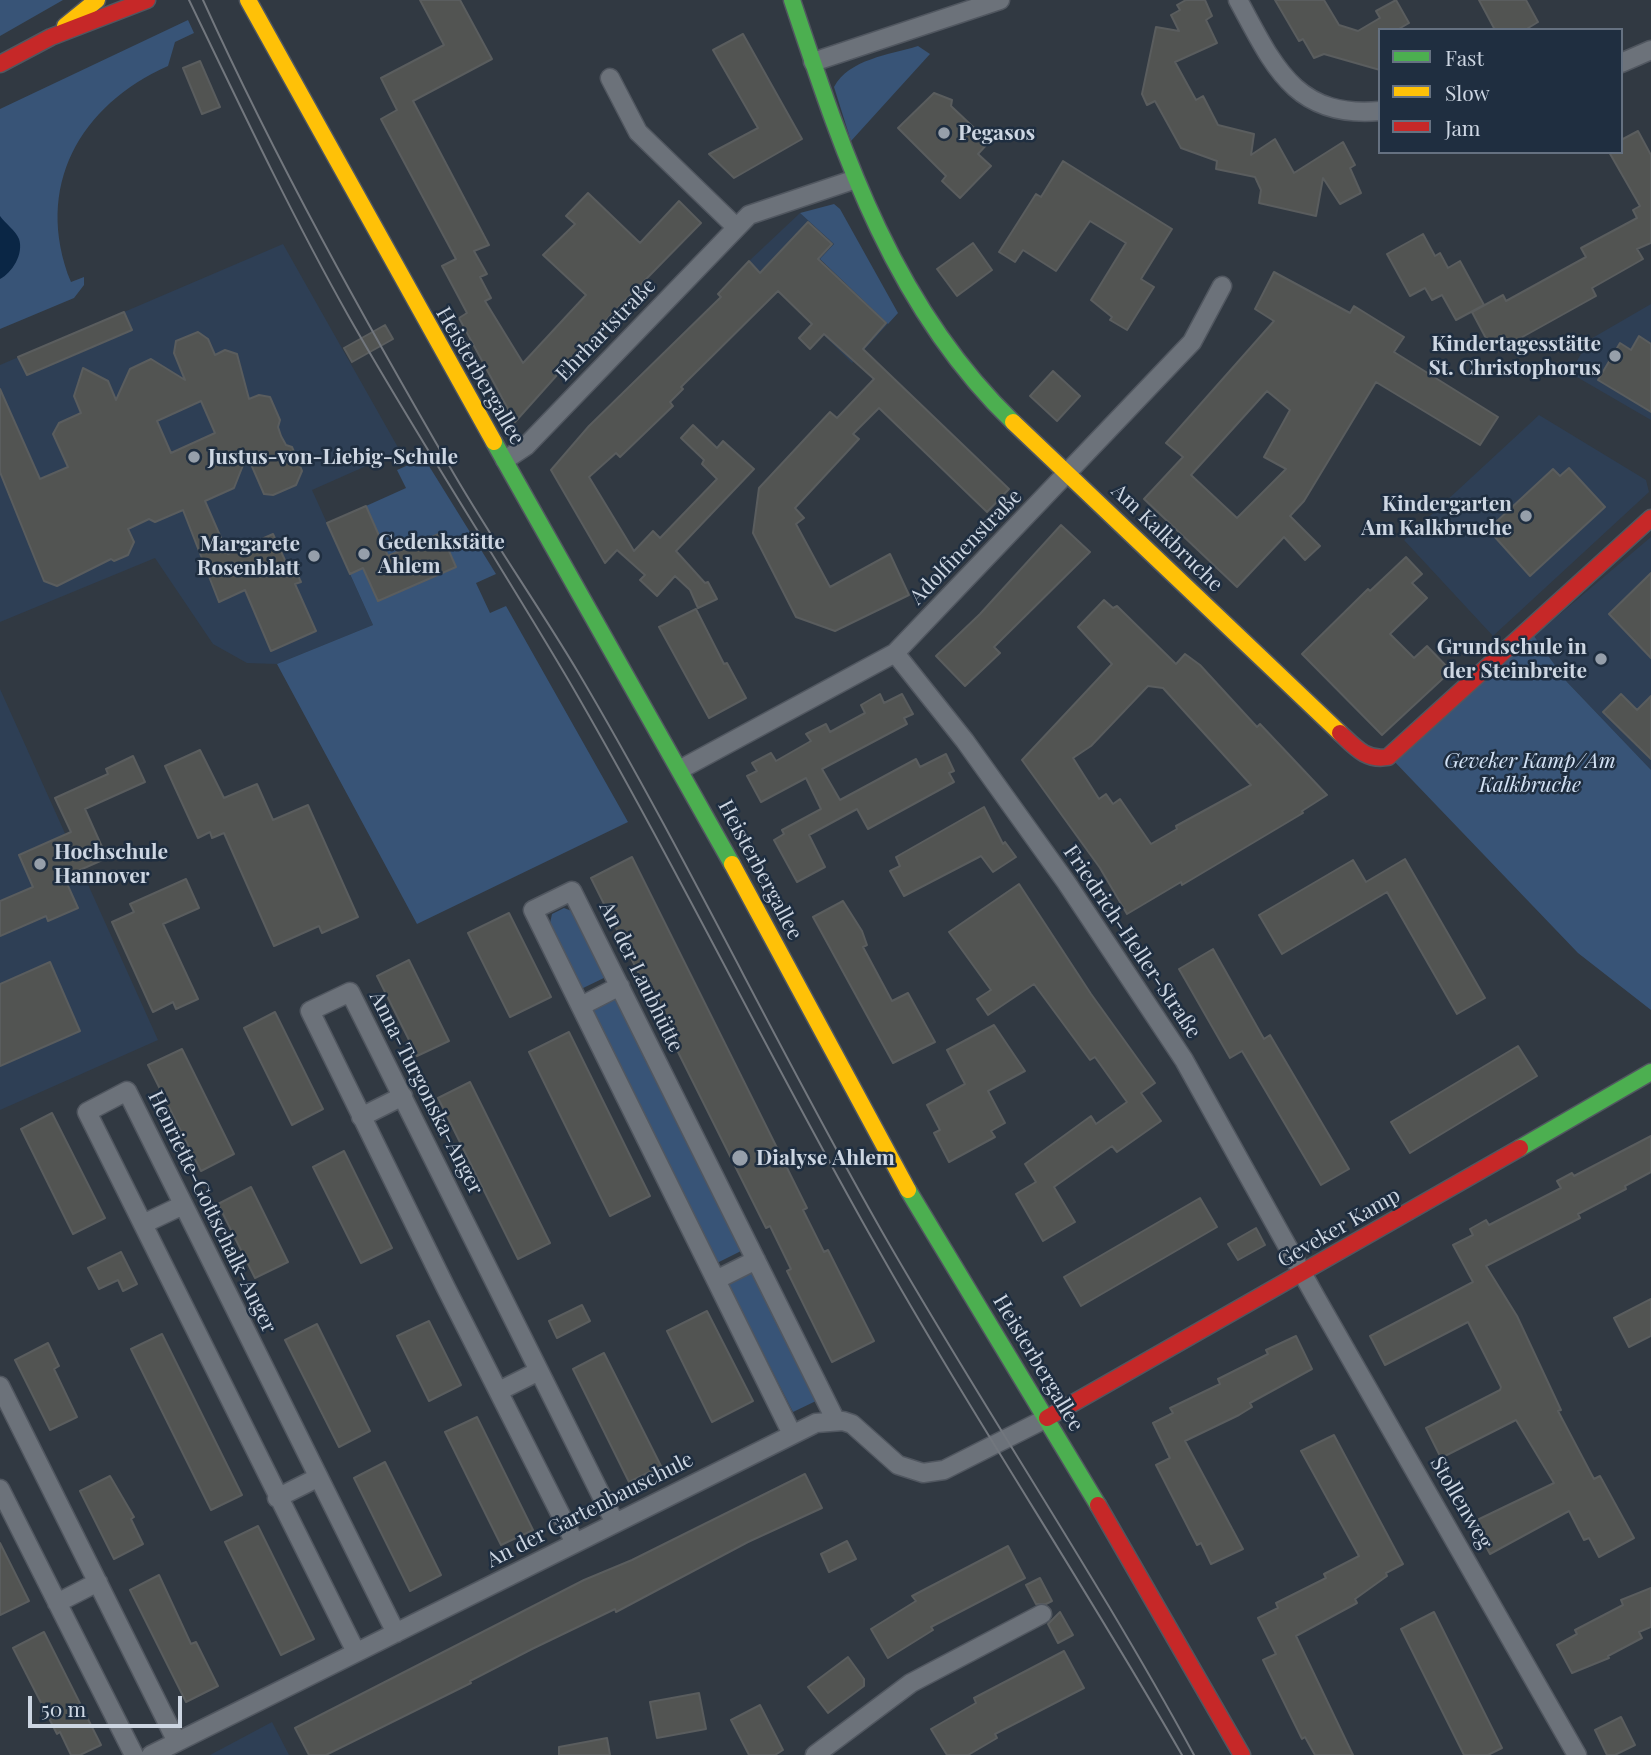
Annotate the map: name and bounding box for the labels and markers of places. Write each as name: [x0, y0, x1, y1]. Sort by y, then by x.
place label: Pegasos: [958, 120, 1035, 146]
marker: Pegasos: [936, 125, 952, 141]
place label: Kindertagesstätte St. Christophorus: [1428, 331, 1601, 381]
marker: Kindertagesstätte St. Christophorus: [1607, 348, 1623, 364]
place label: Justus-von-Liebig-Schule: [208, 444, 458, 470]
marker: Justus-von-Liebig-Schule: [186, 449, 202, 465]
place label: Kindergarten Am Kalkbruche: [1361, 491, 1512, 541]
marker: Kindergarten Am Kalkbruche: [1518, 508, 1534, 524]
place label: Gedenkstätte Ahlem: [378, 529, 505, 579]
place label: Margarete Rosenblatt: [197, 531, 300, 581]
marker: Gedenkstätte Ahlem: [356, 546, 372, 562]
marker: Margarete Rosenblatt: [306, 548, 322, 564]
place label: Grundschule in der Steinbreite: [1437, 634, 1587, 684]
marker: Grundschule in der Steinbreite: [1593, 651, 1609, 667]
place label: Hochschule Hannover: [54, 839, 168, 889]
marker: Hochschule Hannover: [32, 856, 48, 872]
place label: Dialyse Ahlem: [756, 1145, 895, 1171]
marker: Dialyse Ahlem: [730, 1148, 750, 1168]

